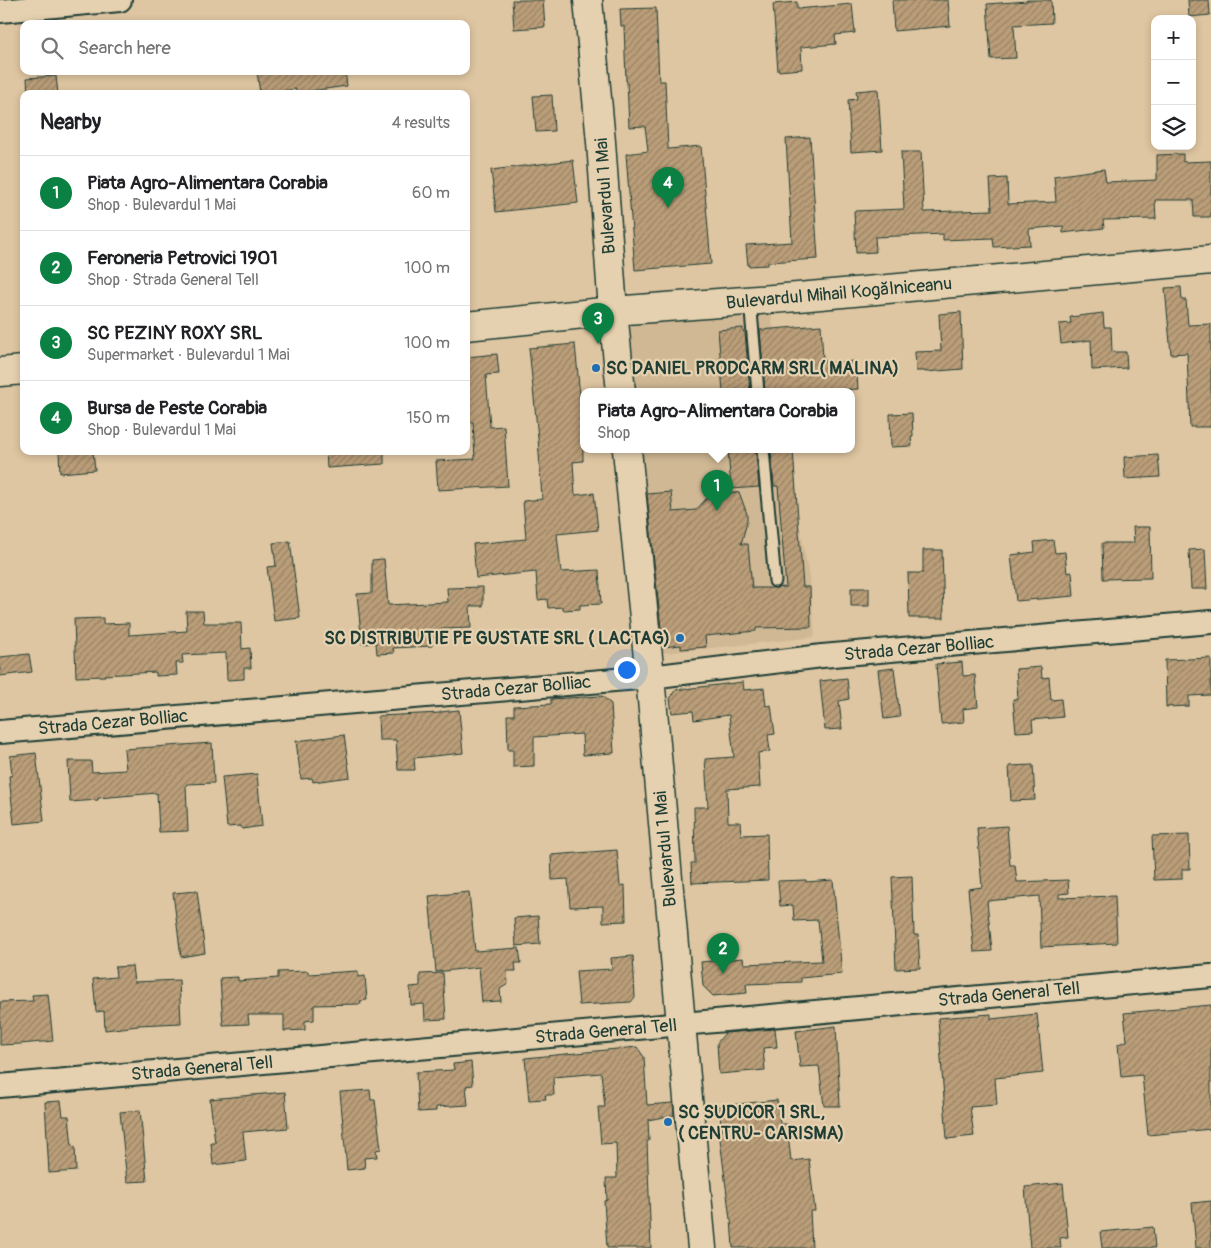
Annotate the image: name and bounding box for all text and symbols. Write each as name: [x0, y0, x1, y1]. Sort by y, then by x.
map controls: [1151, 15, 1196, 150]
button: +: [1151, 15, 1196, 60]
search box: [20, 20, 470, 75]
icon: search: [38, 34, 66, 62]
text: Search here: [78, 36, 171, 60]
button: −: [1151, 60, 1196, 105]
button: layers: [1151, 105, 1196, 150]
text: Nearby: [40, 109, 101, 136]
text: 4 results: [392, 113, 450, 133]
street label: Bulevardul 1 Mai: [590, 137, 621, 255]
pin: 4: [652, 167, 684, 208]
text: Piata Agro-Alimentara Corabia: [87, 171, 328, 195]
text: 1: [53, 183, 59, 203]
text: 60 m: [412, 183, 450, 203]
text: Shop · Bulevardul 1 Mai: [87, 195, 236, 215]
text: Feroneria Petrovici 1901: [87, 246, 278, 270]
text: 2: [52, 258, 60, 278]
text: 100 m: [404, 258, 450, 278]
text: Shop · Strada General Tell: [87, 270, 259, 290]
street label: Bulevardul Mihail Kogălniceanu: [725, 272, 953, 315]
pin: 3: [582, 303, 614, 344]
text: SC PEZINY ROXY SRL: [87, 321, 262, 345]
text: 3: [52, 333, 60, 353]
text: 100 m: [404, 333, 450, 353]
text: Supermarket · Bulevardul 1 Mai: [87, 345, 290, 365]
place label: SC DANIEL PRODCARM SRL( MALINA): [606, 357, 899, 380]
marker: SC DANIEL PRODCARM SRL( MALINA): [590, 362, 602, 374]
popup: [580, 388, 855, 453]
text: Bursa de Peste Corabia: [87, 396, 267, 420]
text: Piata Agro-Alimentara Corabia: [597, 399, 838, 423]
text: 4: [51, 408, 61, 428]
text: 150 m: [406, 408, 450, 428]
text: Shop · Bulevardul 1 Mai: [87, 420, 236, 440]
text: Shop: [597, 423, 630, 443]
pin: 1: [701, 470, 733, 511]
place label: SC DISTRIBUTIE PE GUSTATE SRL ( LACTAG): [324, 627, 670, 650]
street label: Strada Cezar Bolliac: [843, 630, 995, 667]
marker: SC DISTRIBUTIE PE GUSTATE SRL ( LACTAG): [674, 632, 686, 644]
your location: [614, 657, 640, 683]
street label: Strada Cezar Bolliac: [440, 670, 592, 707]
street label: Strada Cezar Bolliac: [37, 704, 189, 741]
street label: Bulevardul 1 Mai: [649, 790, 682, 908]
pin: 2: [707, 933, 739, 974]
street label: Strada General Tell: [937, 977, 1081, 1012]
street label: Strada General Tell: [534, 1014, 678, 1049]
street label: Strada General Tell: [130, 1051, 274, 1086]
place label: SC SUDICOR 1 SRL, ( CENTRU- CARISMA): [678, 1101, 844, 1145]
marker: SC SUDICOR 1 SRL, ( CENTRU- CARISMA): [662, 1116, 674, 1128]

